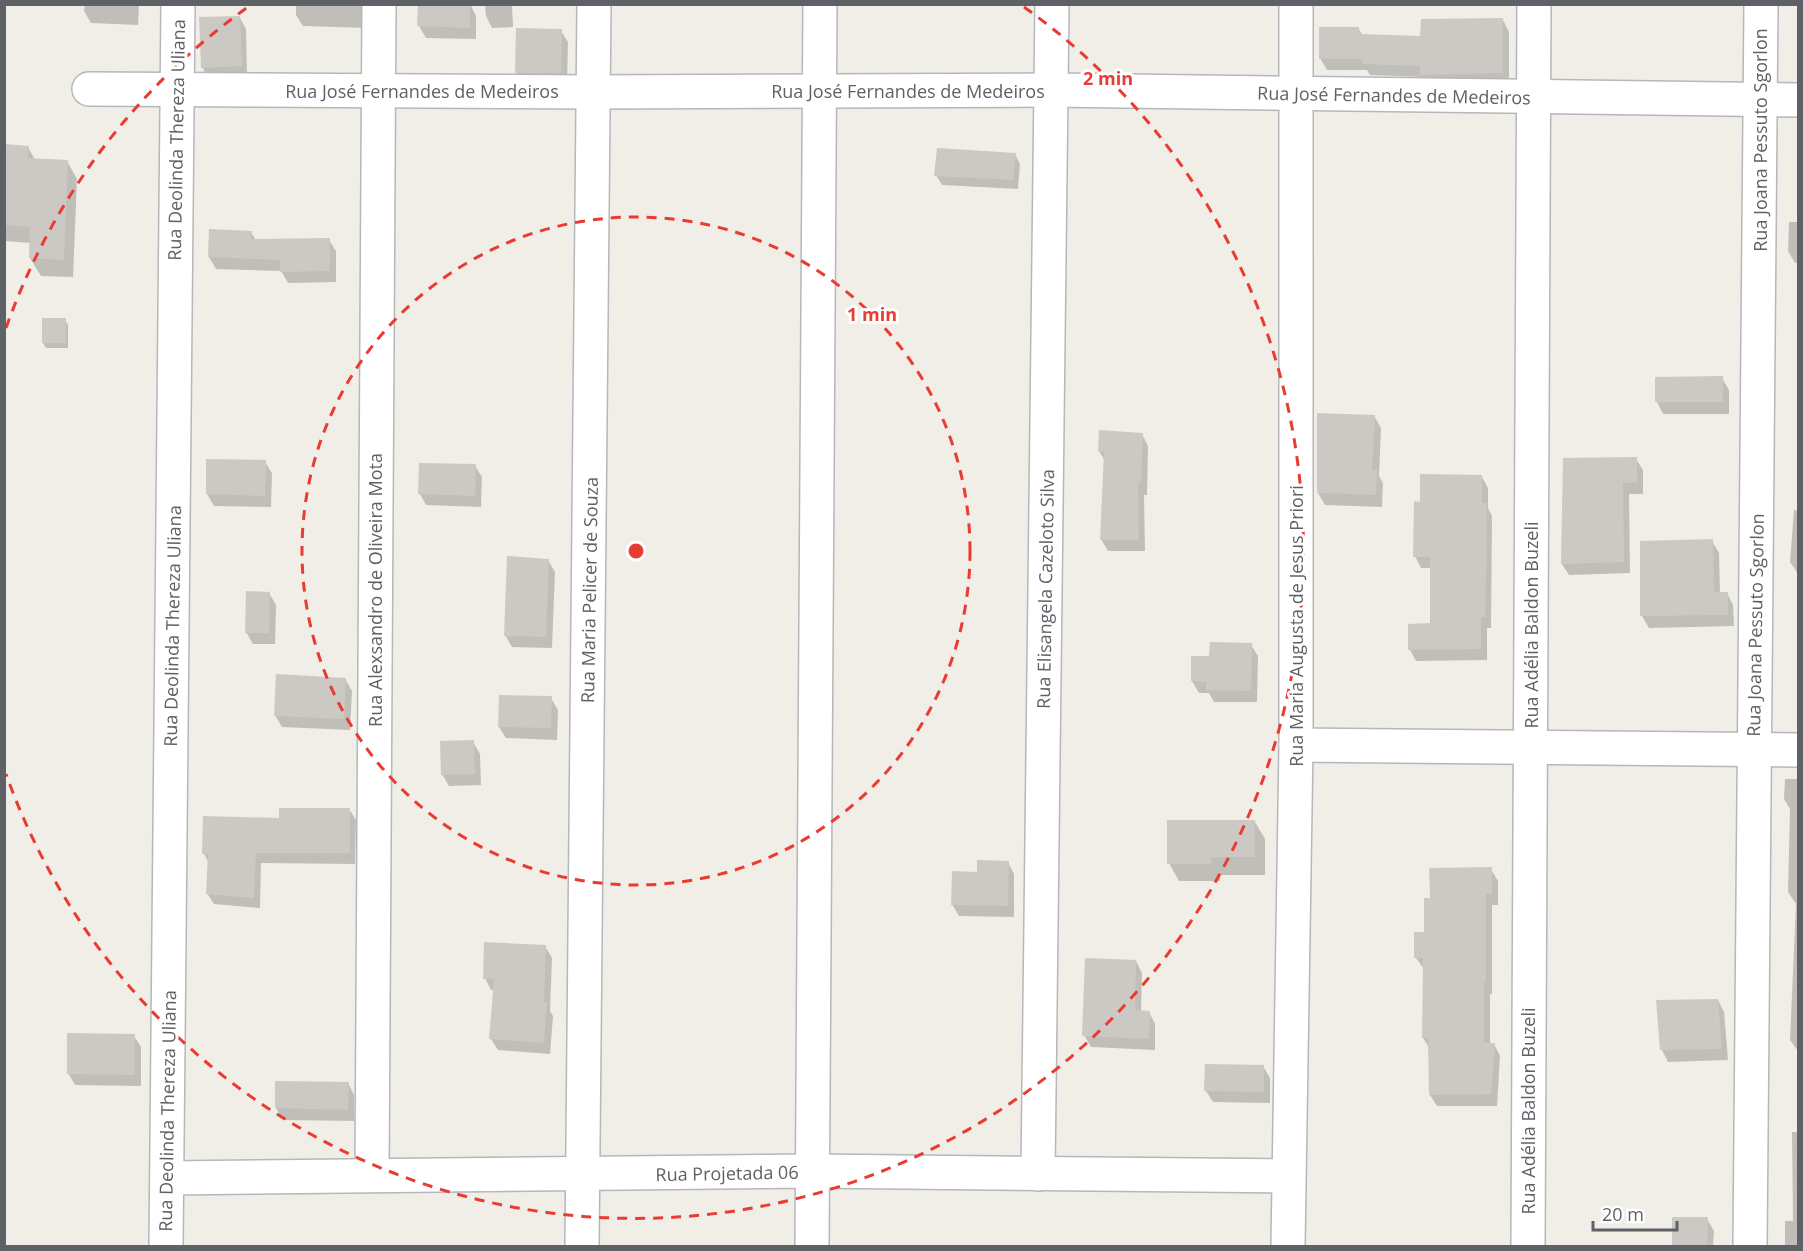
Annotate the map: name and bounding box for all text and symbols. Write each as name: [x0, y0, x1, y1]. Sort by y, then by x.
street label: Rua Deolinda Thereza Uliana: [162, 19, 190, 261]
street label: Rua Joana Pessuto Sgorlon: [1748, 28, 1772, 252]
text: 2 min: [1083, 66, 1133, 90]
street label: Rua José Fernandes de Medeiros: [285, 79, 559, 103]
street label: Rua José Fernandes de Medeiros: [771, 79, 1045, 103]
street label: Rua José Fernandes de Medeiros: [1257, 81, 1531, 109]
text: 1 min: [847, 302, 897, 326]
street label: Rua Alexsandro de Oliveira Mota: [363, 453, 387, 727]
street label: Rua Elisangela Cazeloto Silva: [1031, 469, 1059, 709]
street label: Rua Maria Pelicer de Souza: [575, 477, 603, 703]
street label: Rua Maria Augusta de Jesus Priori: [1284, 485, 1308, 767]
street label: Rua Deolinda Thereza Uliana: [158, 505, 186, 747]
street label: Rua Joana Pessuto Sgorlon: [1741, 513, 1769, 737]
street label: Rua Adélia Baldon Buzeli: [1519, 521, 1543, 729]
centre of rings: [626, 541, 646, 561]
street label: Rua Deolinda Thereza Uliana: [153, 990, 181, 1232]
street label: Rua Adélia Baldon Buzeli: [1516, 1007, 1540, 1215]
street label: Rua Projetada 06: [655, 1160, 799, 1186]
scale bar: [1593, 1194, 1677, 1232]
text: 20 m: [1602, 1202, 1644, 1226]

